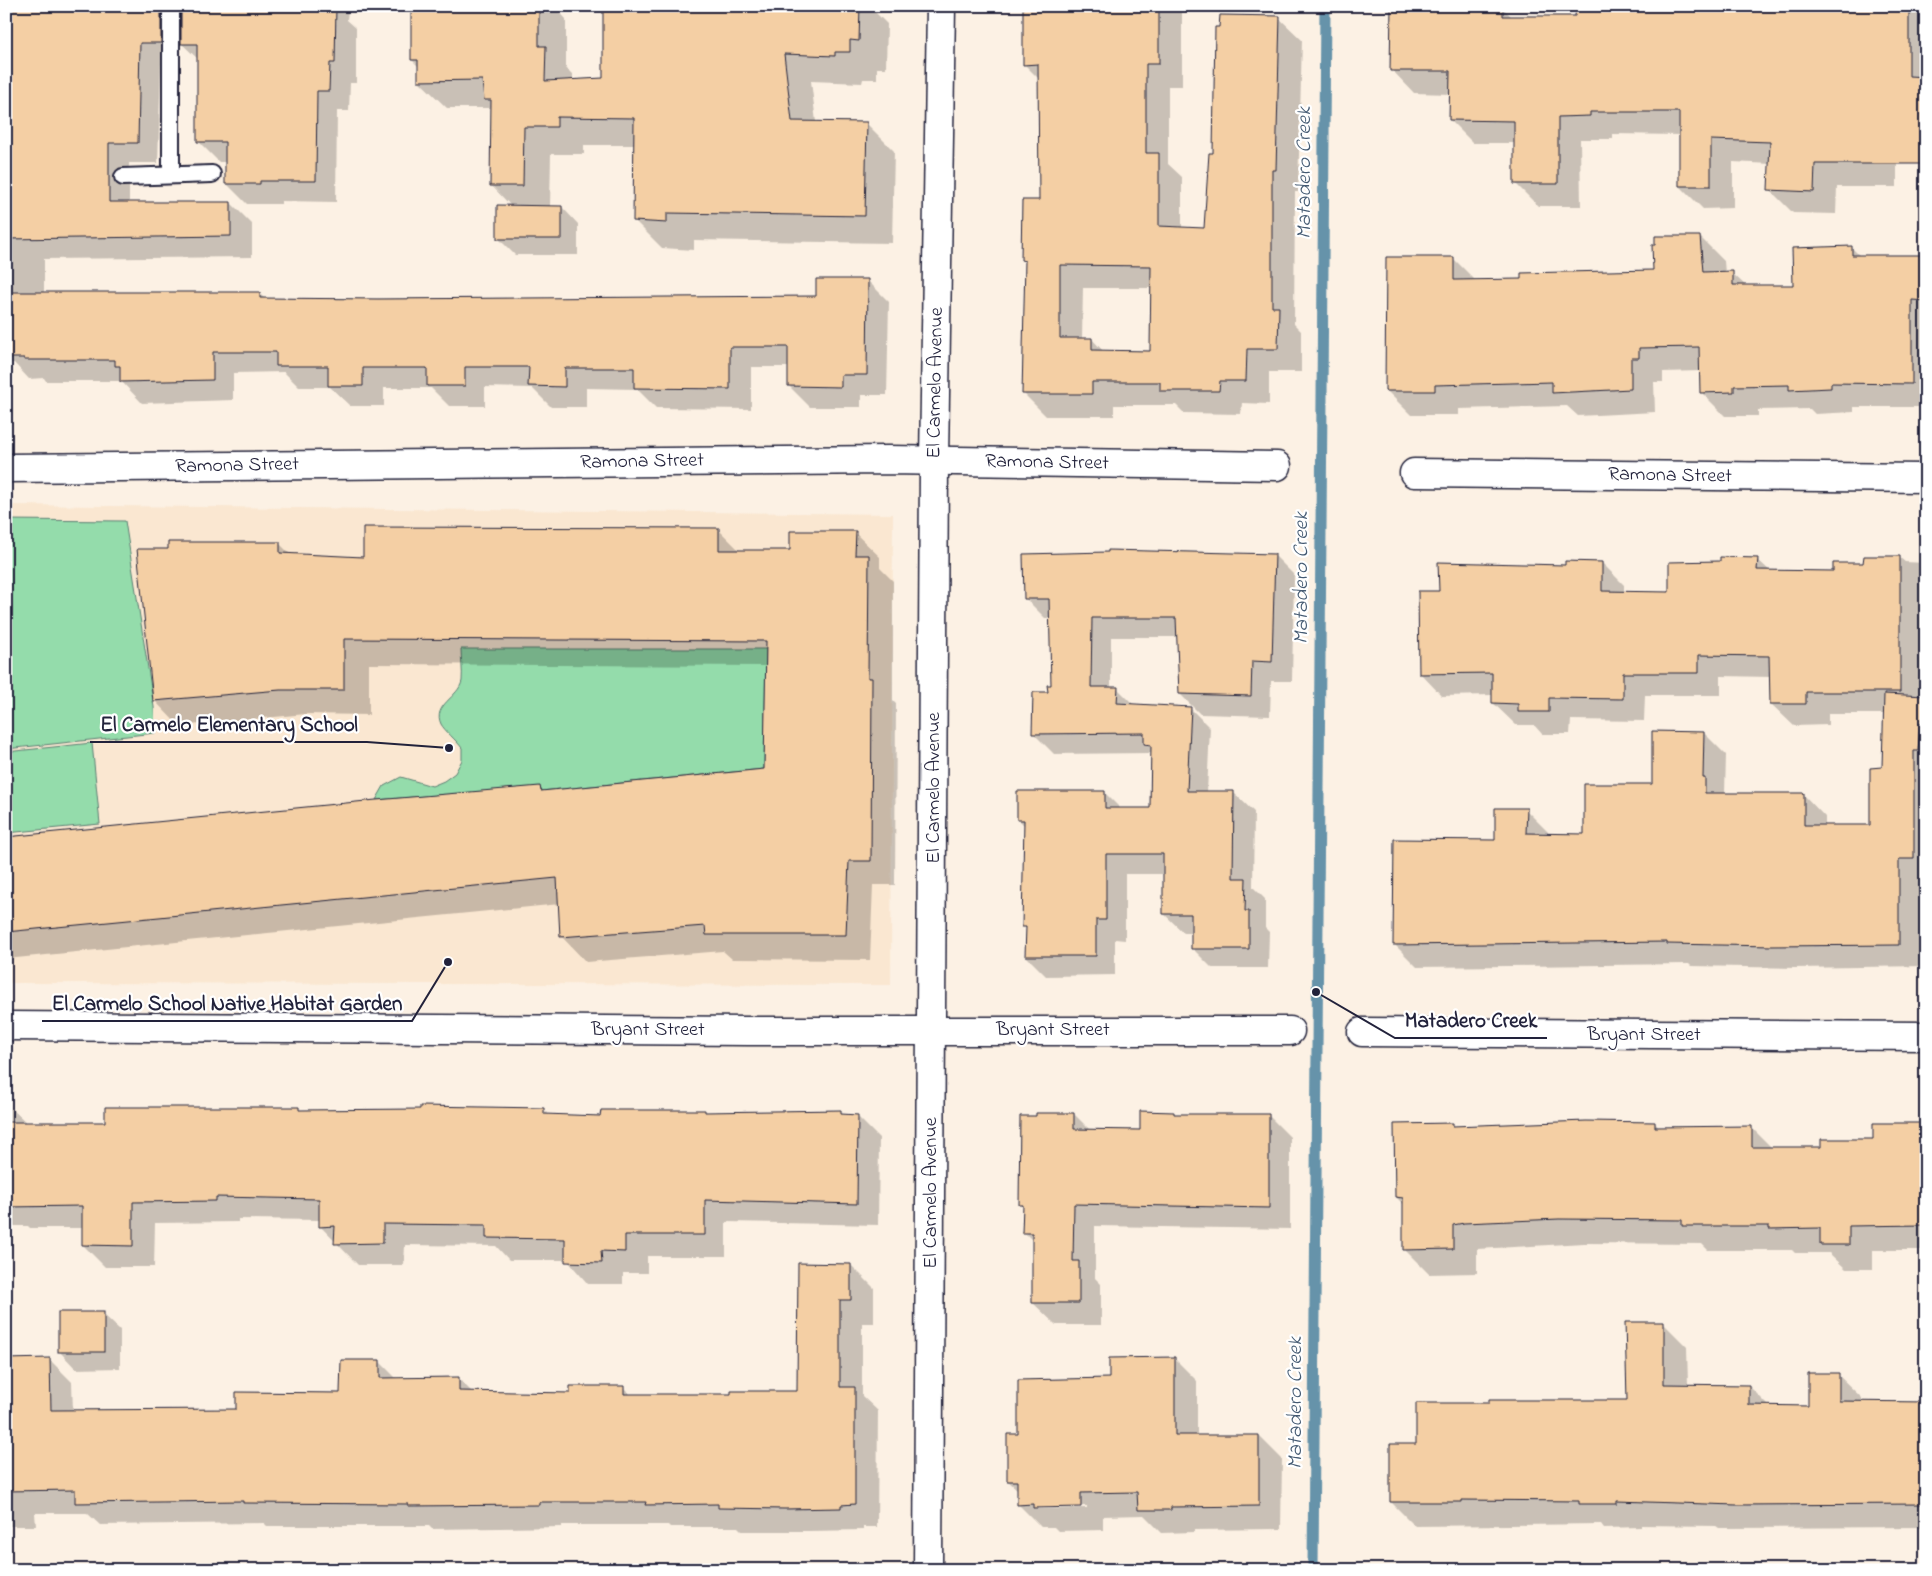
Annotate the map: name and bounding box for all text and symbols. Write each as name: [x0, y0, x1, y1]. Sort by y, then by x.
water label: Matadero Creek: [1290, 106, 1320, 239]
street label: El Carmelo Avenue: [920, 307, 952, 459]
street label: Ramona Street: [580, 446, 704, 478]
street label: Ramona Street: [985, 447, 1109, 479]
street label: Ramona Street: [175, 450, 299, 482]
street label: Ramona Street: [1608, 460, 1732, 492]
water label: Matadero Creek: [1287, 511, 1317, 644]
callout: El Carmelo Elementary School: [90, 706, 367, 742]
text: El Carmelo Elementary School: [100, 711, 358, 743]
street label: El Carmelo Avenue: [920, 712, 949, 864]
callout: El Carmelo School Native Habitat Garden: [42, 985, 412, 1021]
text: El Carmelo School Native Habitat Garden: [52, 990, 402, 1020]
callout: Matadero Creek: [1395, 1002, 1547, 1038]
text: Matadero Creek: [1405, 1007, 1538, 1037]
street label: Bryant Street: [590, 1016, 705, 1045]
street label: Bryant Street: [995, 1016, 1110, 1045]
street label: Bryant Street: [1586, 1021, 1701, 1050]
street label: El Carmelo Avenue: [917, 1117, 946, 1269]
water label: Matadero Creek: [1281, 1336, 1311, 1469]

